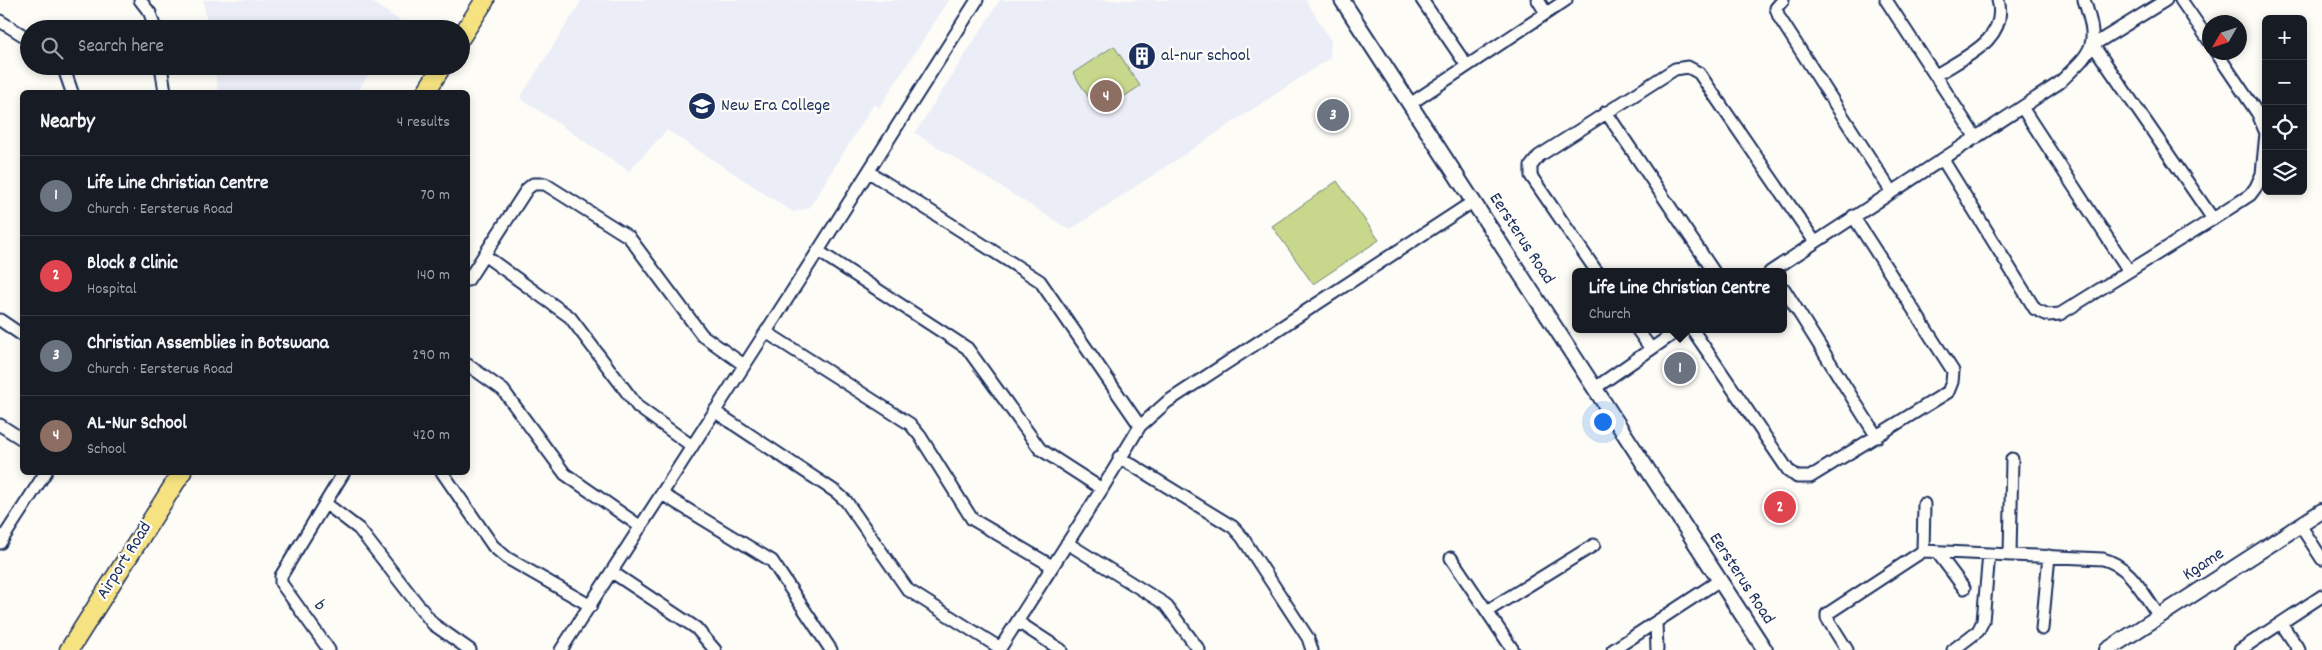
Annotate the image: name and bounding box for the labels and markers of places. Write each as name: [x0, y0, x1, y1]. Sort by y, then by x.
building icon: al-nur school: [1127, 41, 1157, 71]
place label: al-nur school: [1161, 44, 1251, 69]
pin: 4: [1090, 77, 1122, 115]
school or university icon: New Era College: [687, 91, 717, 121]
place label: New Era College: [721, 94, 830, 119]
pin: 3: [1317, 96, 1349, 134]
pin: 1: [1664, 349, 1696, 387]
pin: 2: [1764, 488, 1796, 526]

